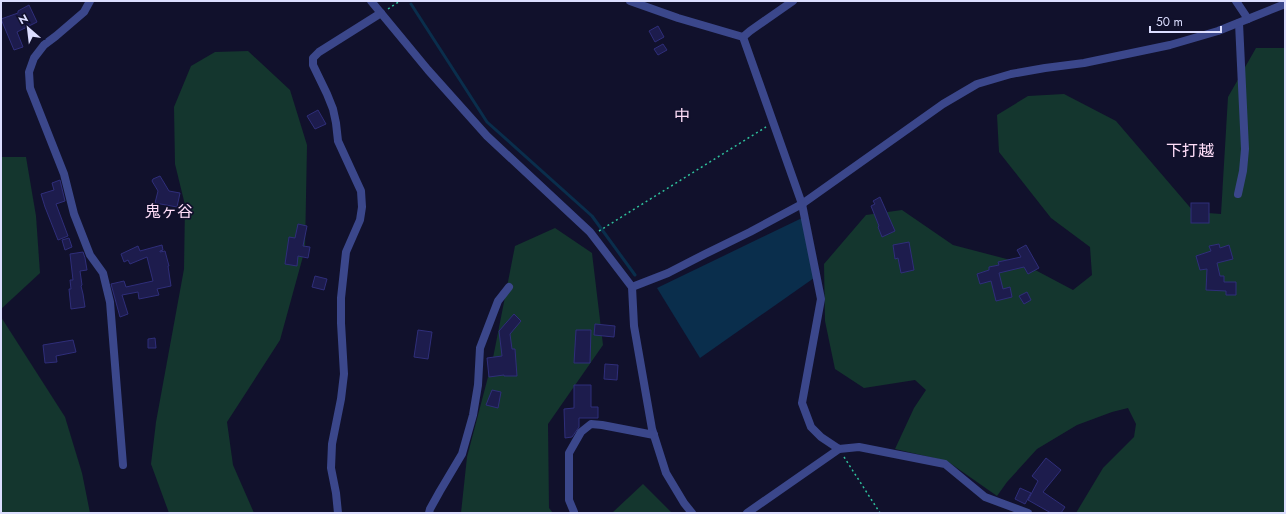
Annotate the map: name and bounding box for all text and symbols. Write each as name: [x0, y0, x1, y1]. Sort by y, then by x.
north arrow: [8, 8, 48, 48]
scale bar: [1150, 8, 1221, 34]
text: N: [16, 10, 31, 28]
text: 50 m: [1156, 13, 1183, 31]
district label: 中: [674, 104, 690, 127]
district label: 下打越: [1166, 139, 1214, 162]
district label: 鬼ヶ谷: [145, 200, 193, 223]

